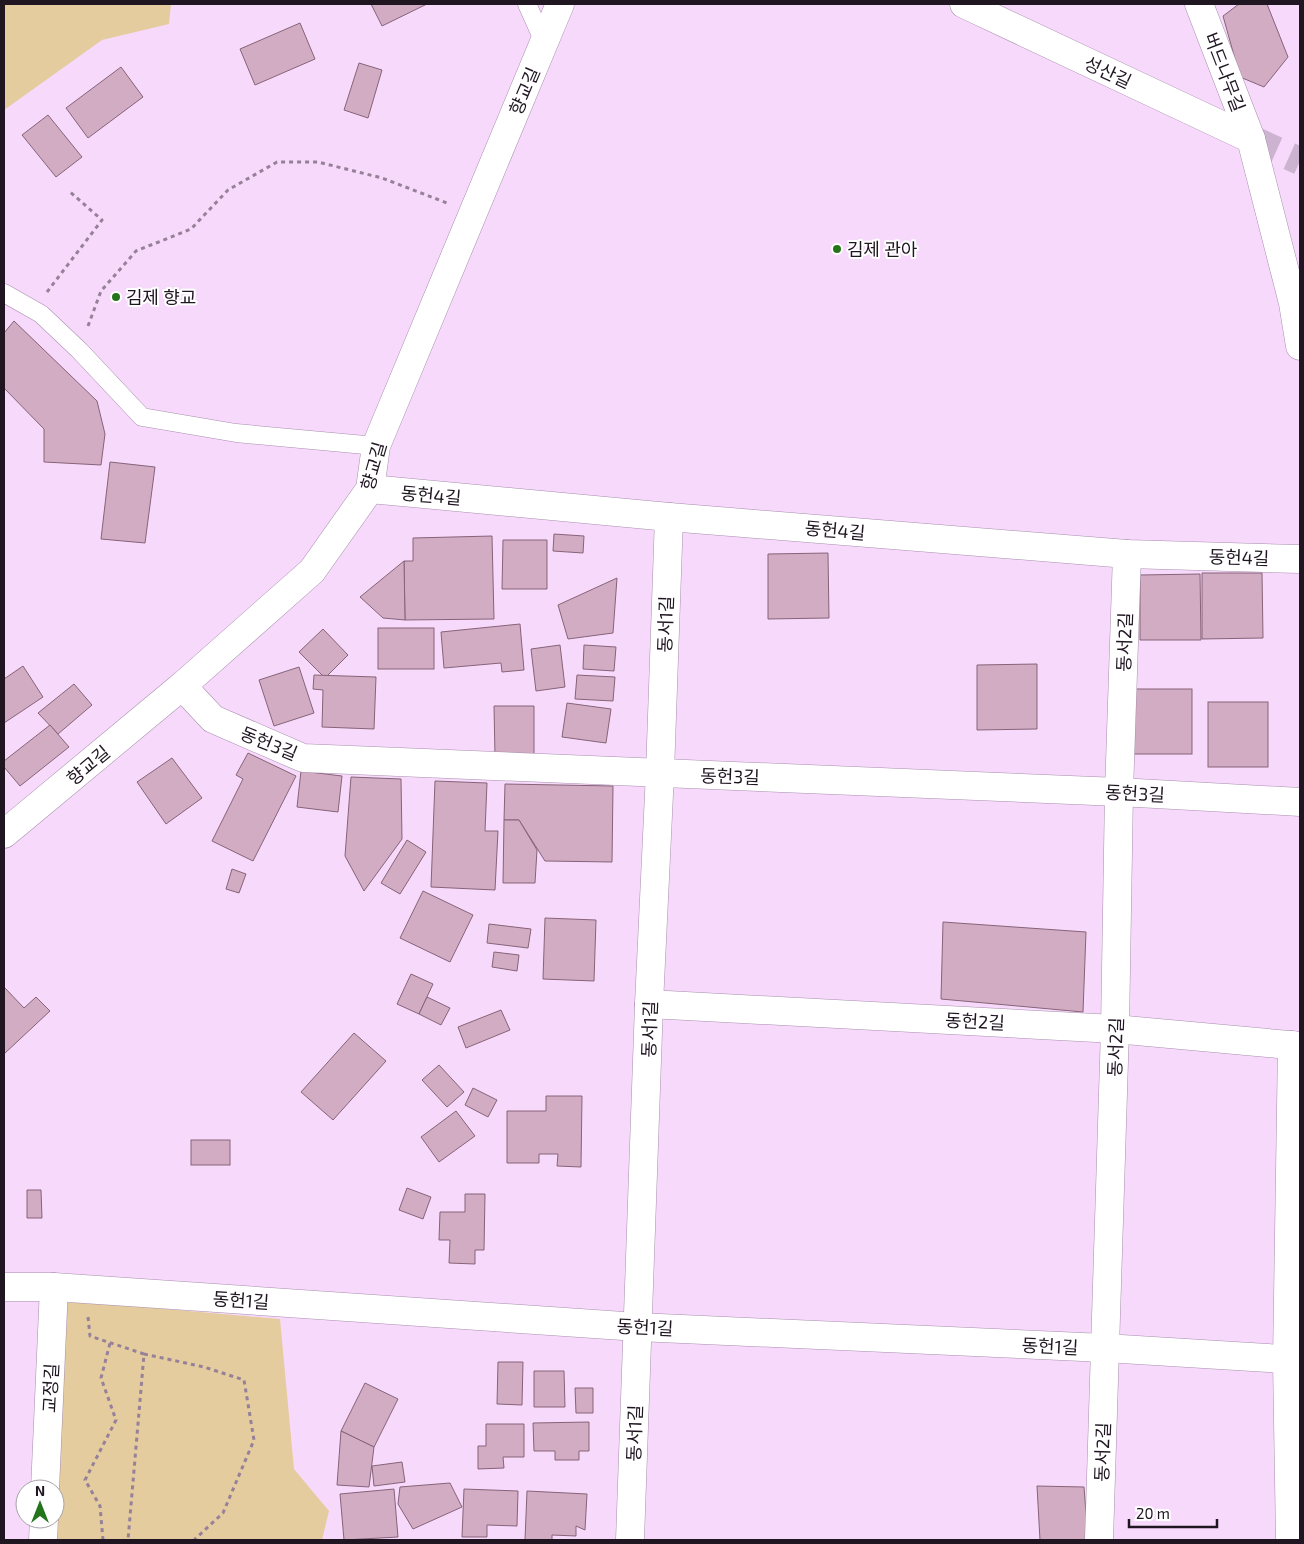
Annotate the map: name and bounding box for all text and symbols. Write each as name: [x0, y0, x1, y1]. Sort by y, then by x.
street label: 버드나무길: [1200, 29, 1250, 115]
street label: 성산길: [1081, 52, 1135, 92]
street label: 향교길: [504, 64, 544, 118]
place label: 김제 관아: [847, 238, 918, 260]
marker: 김제 관아: [831, 243, 843, 255]
place label: 김제 향교: [126, 286, 196, 308]
marker: 김제 향교: [110, 291, 122, 303]
street label: 향교길: [356, 439, 390, 493]
street label: 동헌4길: [400, 481, 462, 509]
street label: 동헌4길: [804, 516, 866, 544]
street label: 동헌4길: [1208, 545, 1270, 569]
street label: 동서1길: [653, 595, 677, 653]
street label: 동서2길: [1112, 612, 1136, 672]
street label: 동헌3길: [237, 722, 301, 764]
street label: 향교길: [62, 741, 114, 789]
street label: 동헌3길: [700, 764, 760, 788]
street label: 동헌3길: [1105, 780, 1165, 806]
street label: 동서1길: [637, 1000, 661, 1058]
street label: 동헌2길: [945, 1008, 1005, 1034]
street label: 동서2길: [1103, 1017, 1127, 1077]
street label: 동헌1길: [212, 1287, 270, 1313]
street label: 동헌1길: [616, 1315, 674, 1339]
street label: 동헌1길: [1021, 1334, 1079, 1358]
street label: 교정길: [38, 1363, 62, 1413]
street label: 동서1길: [622, 1404, 646, 1462]
street label: 동서2길: [1090, 1422, 1114, 1482]
north arrow: [15, 1479, 65, 1529]
text: N: [35, 1482, 45, 1499]
scale bar: [1129, 1496, 1216, 1528]
text: 20 m: [1136, 1504, 1170, 1522]

